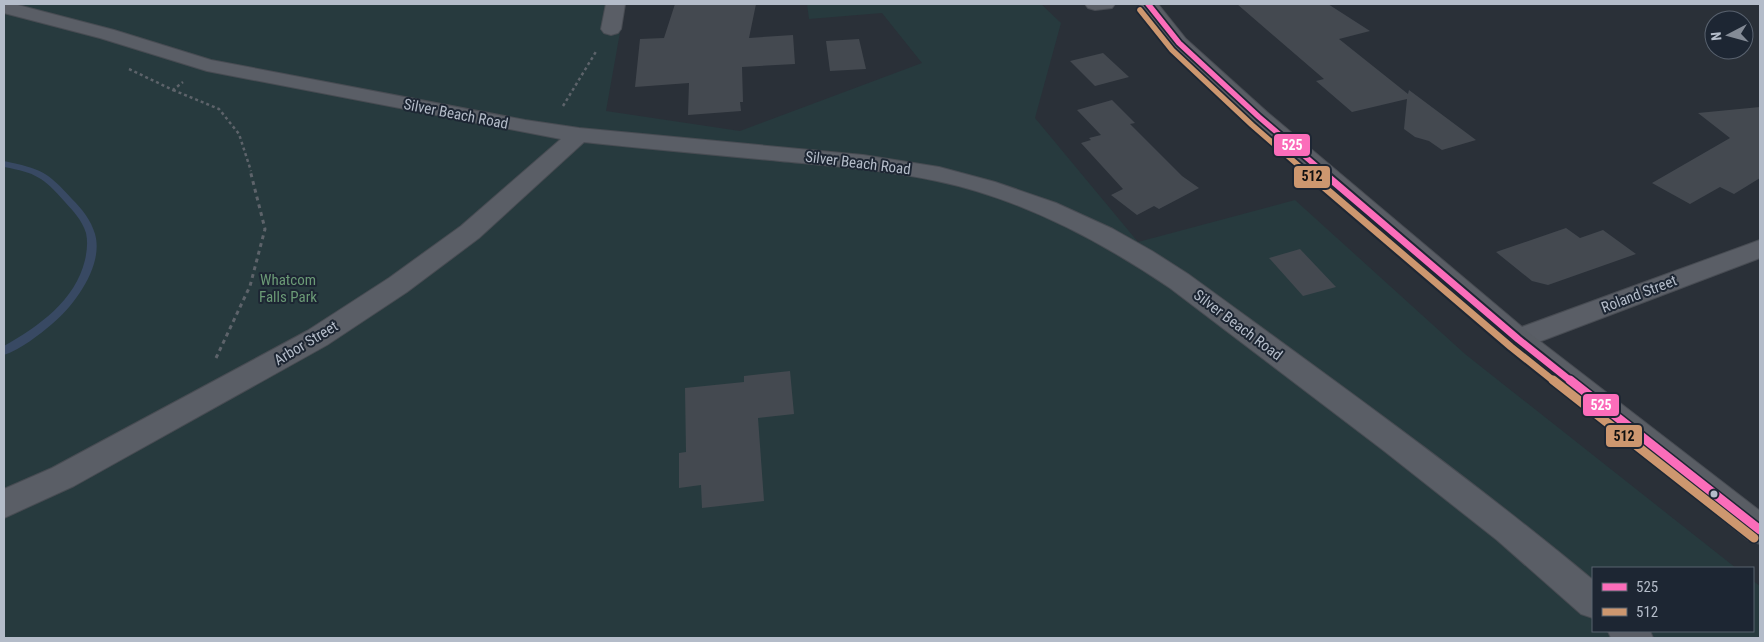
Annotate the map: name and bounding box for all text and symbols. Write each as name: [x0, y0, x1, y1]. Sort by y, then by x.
north arrow: [1704, 10, 1754, 60]
text: N: [1708, 31, 1724, 41]
street label: Silver Beach Road: [402, 95, 510, 133]
line badge: 525: [1273, 133, 1311, 157]
text: 525: [1281, 137, 1303, 153]
street label: Silver Beach Road: [804, 148, 912, 178]
line badge: 512: [1293, 165, 1331, 189]
text: 512: [1301, 168, 1323, 184]
park label: Whatcom Falls Park: [259, 271, 317, 306]
street label: Roland Street: [1599, 271, 1679, 317]
street label: Silver Beach Road: [1190, 286, 1286, 364]
street label: Arbor Street: [271, 317, 341, 369]
line badge: 525: [1582, 393, 1620, 417]
text: 525: [1590, 397, 1612, 413]
line badge: 512: [1605, 424, 1643, 448]
text: 512: [1613, 428, 1635, 444]
unlabelled marker: [1709, 489, 1719, 499]
legend: [1592, 567, 1754, 632]
text: 525: [1636, 578, 1658, 596]
text: 512: [1636, 603, 1658, 621]

